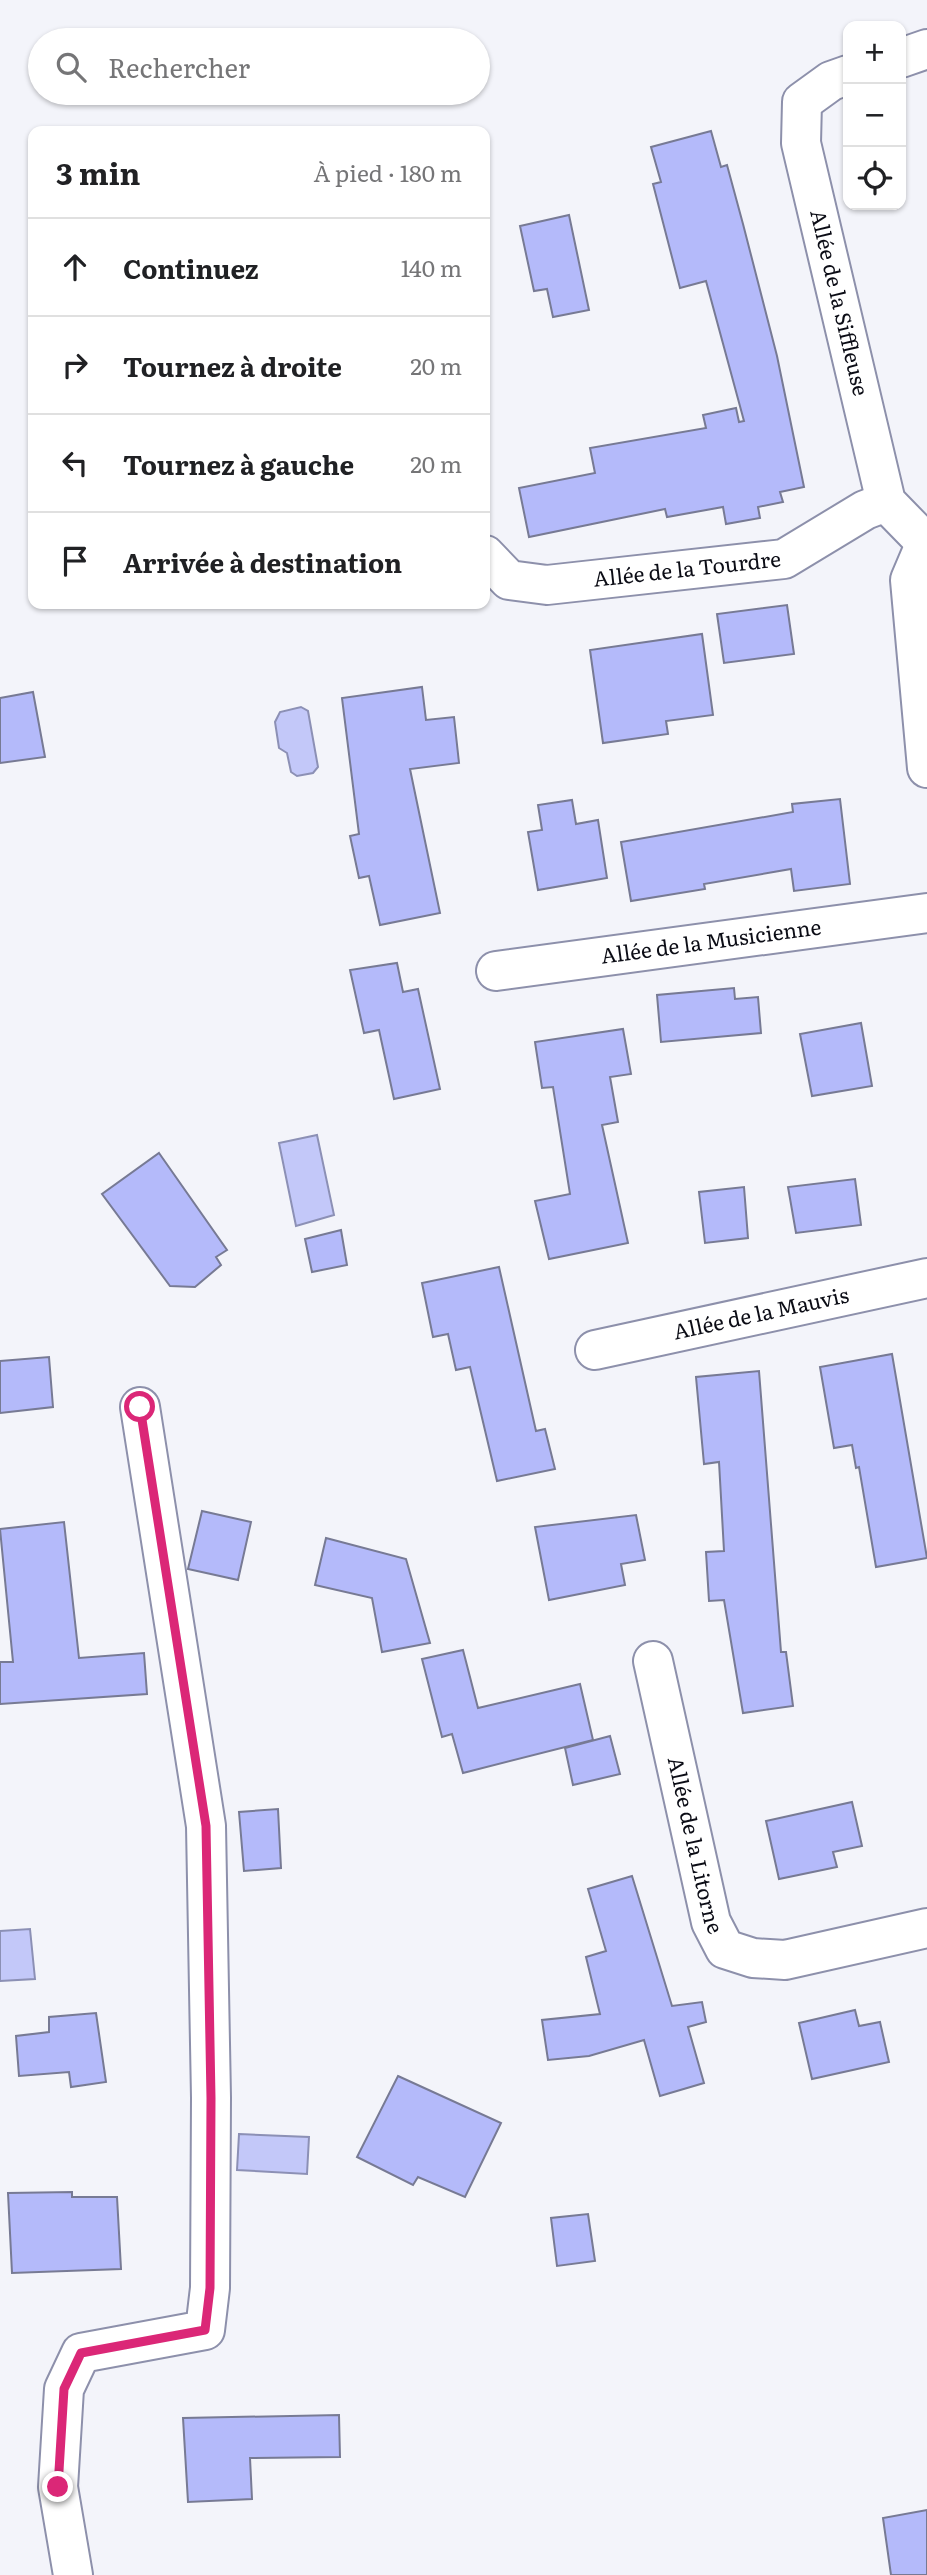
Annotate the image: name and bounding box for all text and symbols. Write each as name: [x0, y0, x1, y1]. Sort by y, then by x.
map controls: [843, 21, 906, 210]
button: +: [843, 21, 906, 84]
search box: [28, 28, 490, 105]
text: Rechercher: [108, 47, 250, 86]
icon: search: [52, 48, 90, 86]
button: −: [843, 84, 906, 147]
button: locate: [843, 147, 906, 210]
text: 3 min: [56, 150, 140, 194]
text: À pied · 180 m: [314, 155, 462, 189]
street label: Allée de la Siffleuse: [804, 206, 878, 399]
icon: ahead: [56, 248, 94, 286]
text: Continuez: [123, 248, 259, 287]
text: 140 m: [401, 250, 462, 284]
icon: right: [56, 346, 94, 384]
text: Tournez à droite: [123, 346, 342, 385]
text: 20 m: [410, 348, 462, 382]
icon: left: [56, 444, 94, 482]
text: Tournez à gauche: [123, 444, 354, 483]
text: 20 m: [410, 446, 462, 480]
street label: Allée de la Tourdre: [592, 541, 782, 593]
icon: arrive: [56, 542, 94, 580]
text: Arrivée à destination: [123, 542, 402, 581]
street label: Allée de la Musicienne: [599, 909, 823, 970]
street label: Allée de la Mauvis: [670, 1277, 851, 1346]
route start: [124, 1391, 155, 1422]
street label: Allée de la Litorne: [662, 1753, 733, 1939]
route end: [42, 2471, 73, 2502]

